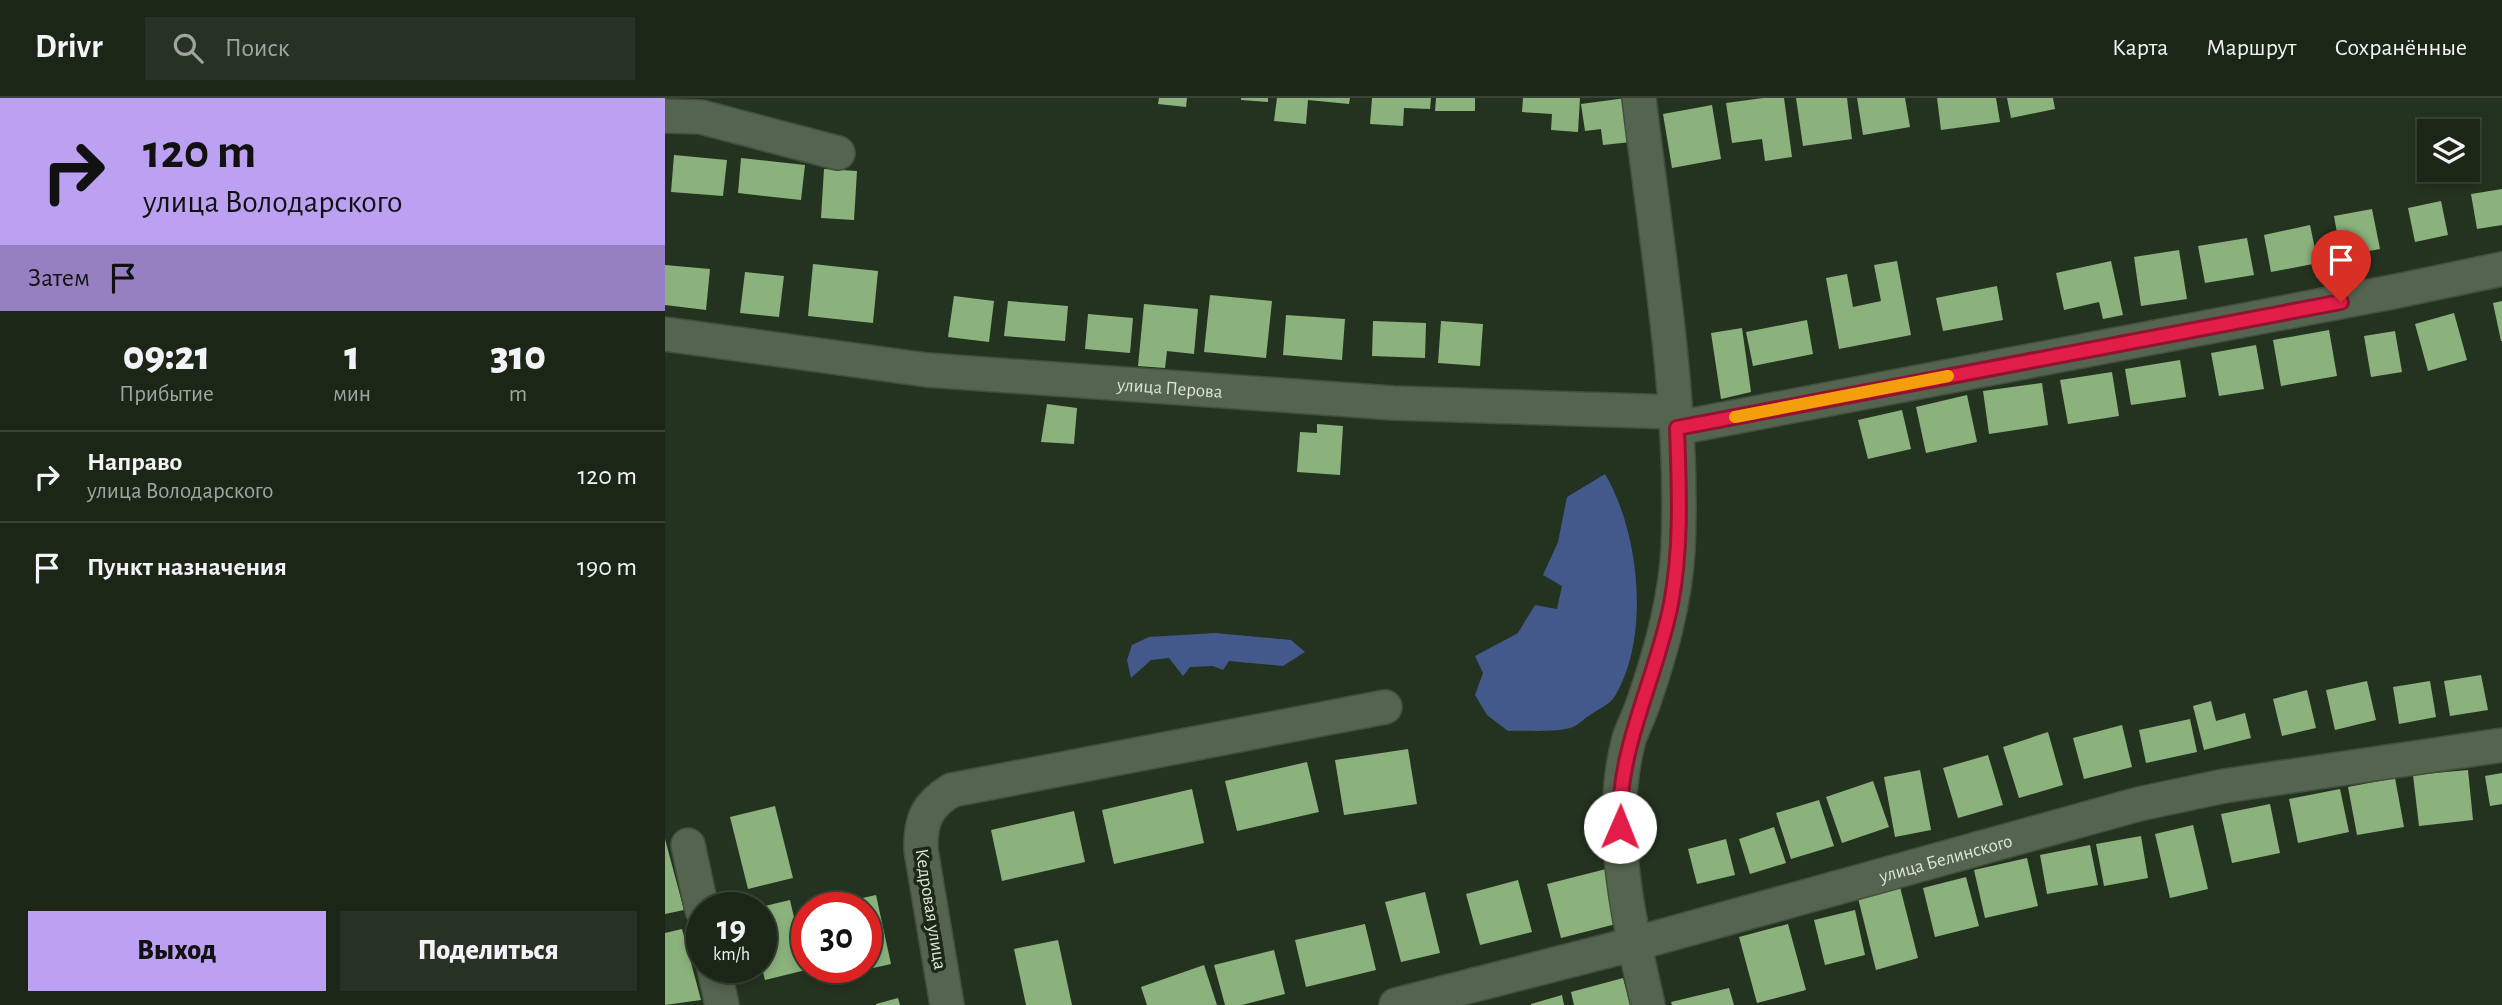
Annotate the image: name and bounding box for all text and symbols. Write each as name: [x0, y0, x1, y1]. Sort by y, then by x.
search box: [145, 17, 635, 80]
icon: search: [169, 29, 207, 67]
text: Drivr: [35, 31, 103, 64]
text: Поиск: [225, 35, 290, 61]
text: Карта: [2112, 36, 2168, 60]
text: Маршрут: [2206, 36, 2296, 60]
text: Сохранённые: [2334, 36, 2467, 60]
map controls: [2417, 119, 2480, 182]
button: layers: [2417, 119, 2480, 182]
icon: right: [28, 126, 119, 217]
text: 120 m: [143, 128, 256, 177]
text: улица Володарского: [143, 186, 402, 218]
pin: [2311, 230, 2371, 302]
icon: arrive: [2322, 241, 2360, 279]
icon: arrive: [104, 259, 142, 297]
text: Затем: [28, 265, 90, 291]
text: 09:21: [123, 335, 210, 377]
text: 1: [344, 335, 360, 377]
text: 310: [490, 335, 546, 377]
street label: улица Перова: [1116, 375, 1223, 402]
text: Прибытие: [119, 383, 214, 406]
text: мин: [333, 383, 371, 406]
text: m: [509, 383, 527, 406]
text: Направо: [87, 449, 182, 475]
icon: right: [28, 458, 66, 496]
text: 120 m: [577, 463, 637, 489]
text: улица Володарского: [87, 480, 273, 503]
icon: arrive: [28, 549, 66, 587]
text: Пункт назначения: [87, 554, 287, 580]
text: 190 m: [577, 554, 637, 580]
position arrow: [1583, 790, 1657, 864]
street label: улица Белинского: [1876, 832, 2015, 887]
street label: Кедровая улица: [912, 847, 950, 971]
speed limit sign: 30: [791, 892, 882, 983]
button: Выход: [28, 911, 326, 991]
button: Поделиться: [340, 911, 637, 991]
text: 19: [717, 911, 746, 946]
text: km/h: [713, 946, 750, 964]

